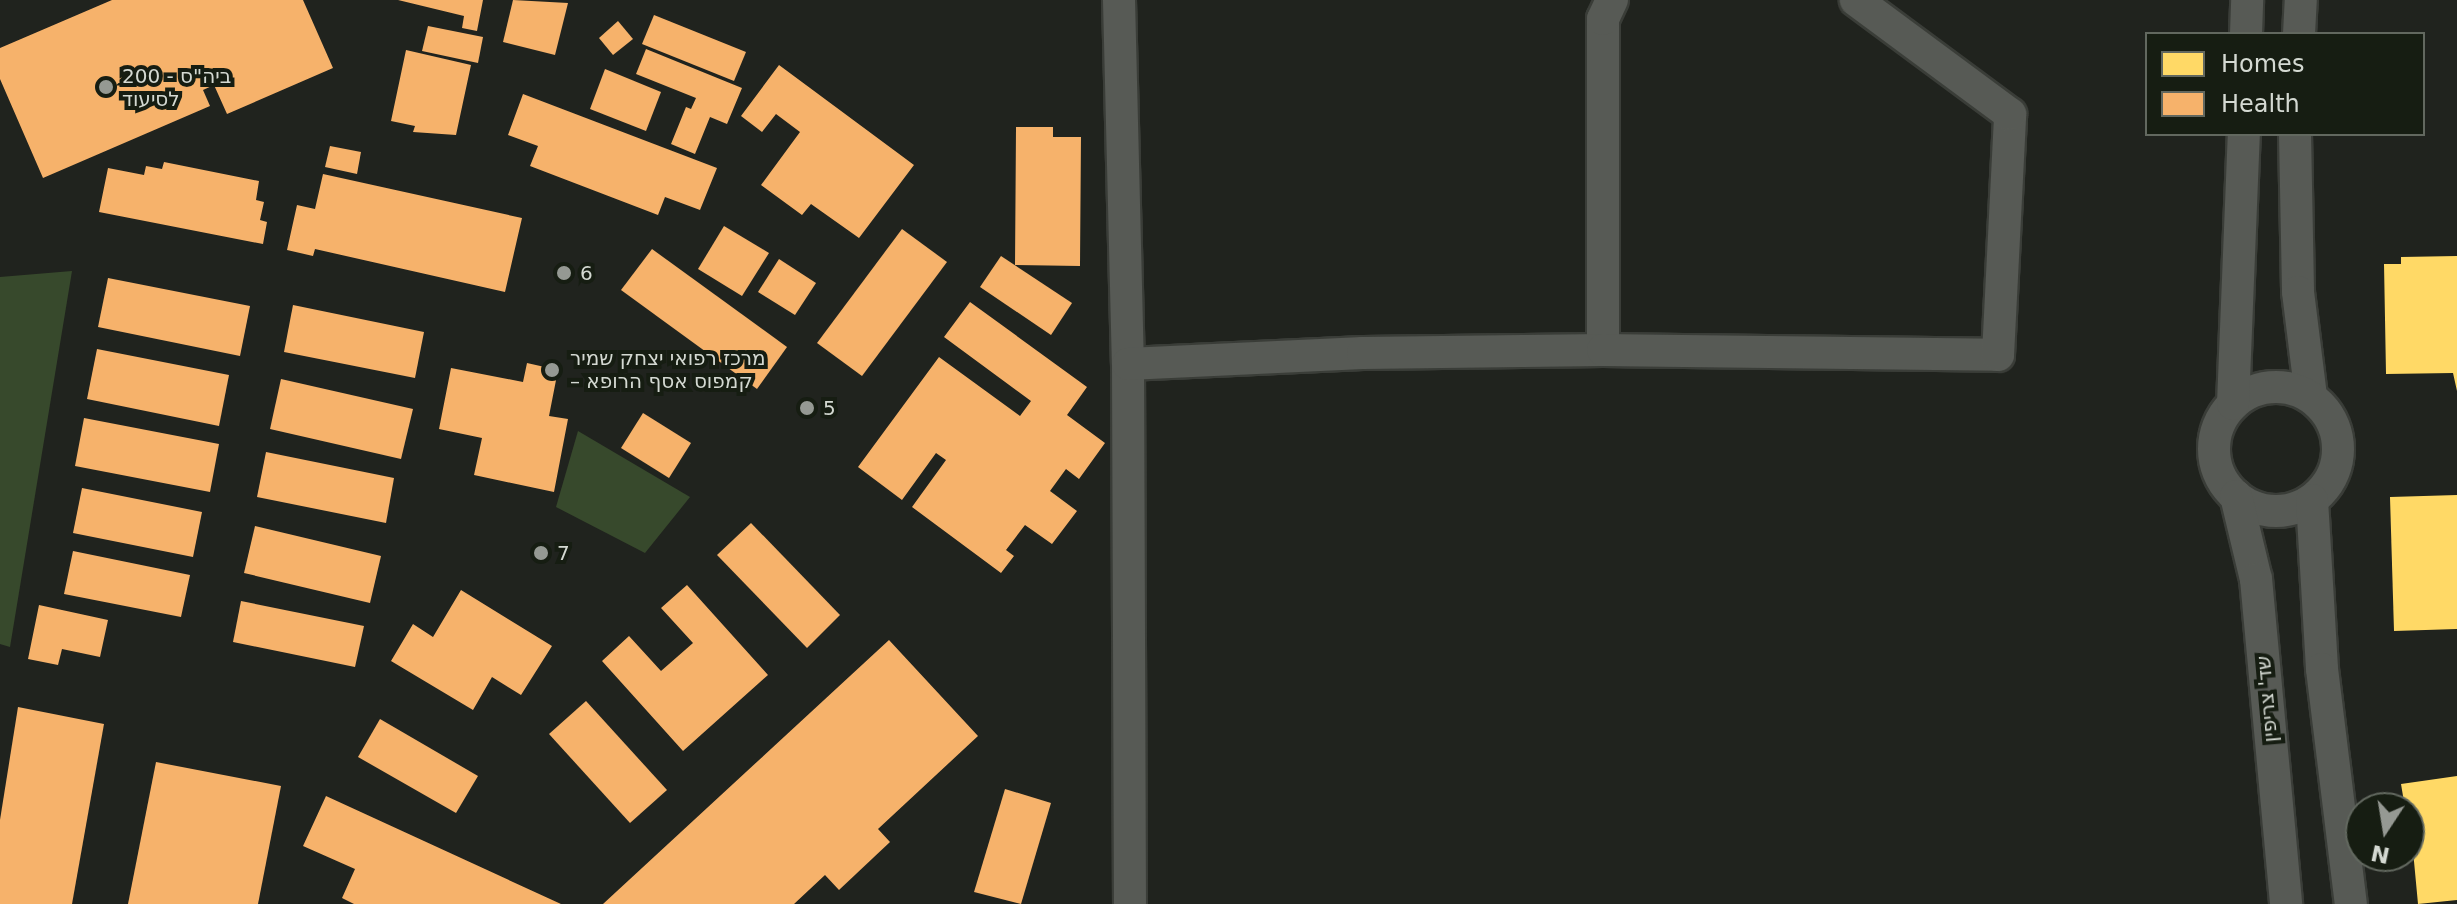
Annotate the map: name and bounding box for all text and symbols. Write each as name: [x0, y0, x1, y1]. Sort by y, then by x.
legend: [2145, 32, 2425, 136]
text: Homes: [2221, 50, 2304, 78]
place label: 200 - ביה"ס לסיעוד: [122, 64, 231, 111]
marker: 200 - ביה"ס לסיעוד: [97, 78, 115, 96]
text: Health: [2221, 90, 2300, 118]
place label: 6: [580, 261, 593, 285]
marker: 6: [555, 264, 573, 282]
place label: מרכז רפואי יצחק שמיר – קמפוס אסף הרופא: [570, 346, 766, 393]
marker: מרכז רפואי יצחק שמיר – קמפוס אסף הרופא: [541, 359, 563, 381]
place label: 5: [823, 396, 836, 420]
marker: 5: [798, 399, 816, 417]
place label: 7: [557, 541, 570, 565]
marker: 7: [532, 544, 550, 562]
street label: שד' צריפין: [2251, 655, 2283, 743]
north arrow: [2345, 792, 2425, 872]
text: N: [2369, 840, 2392, 868]

